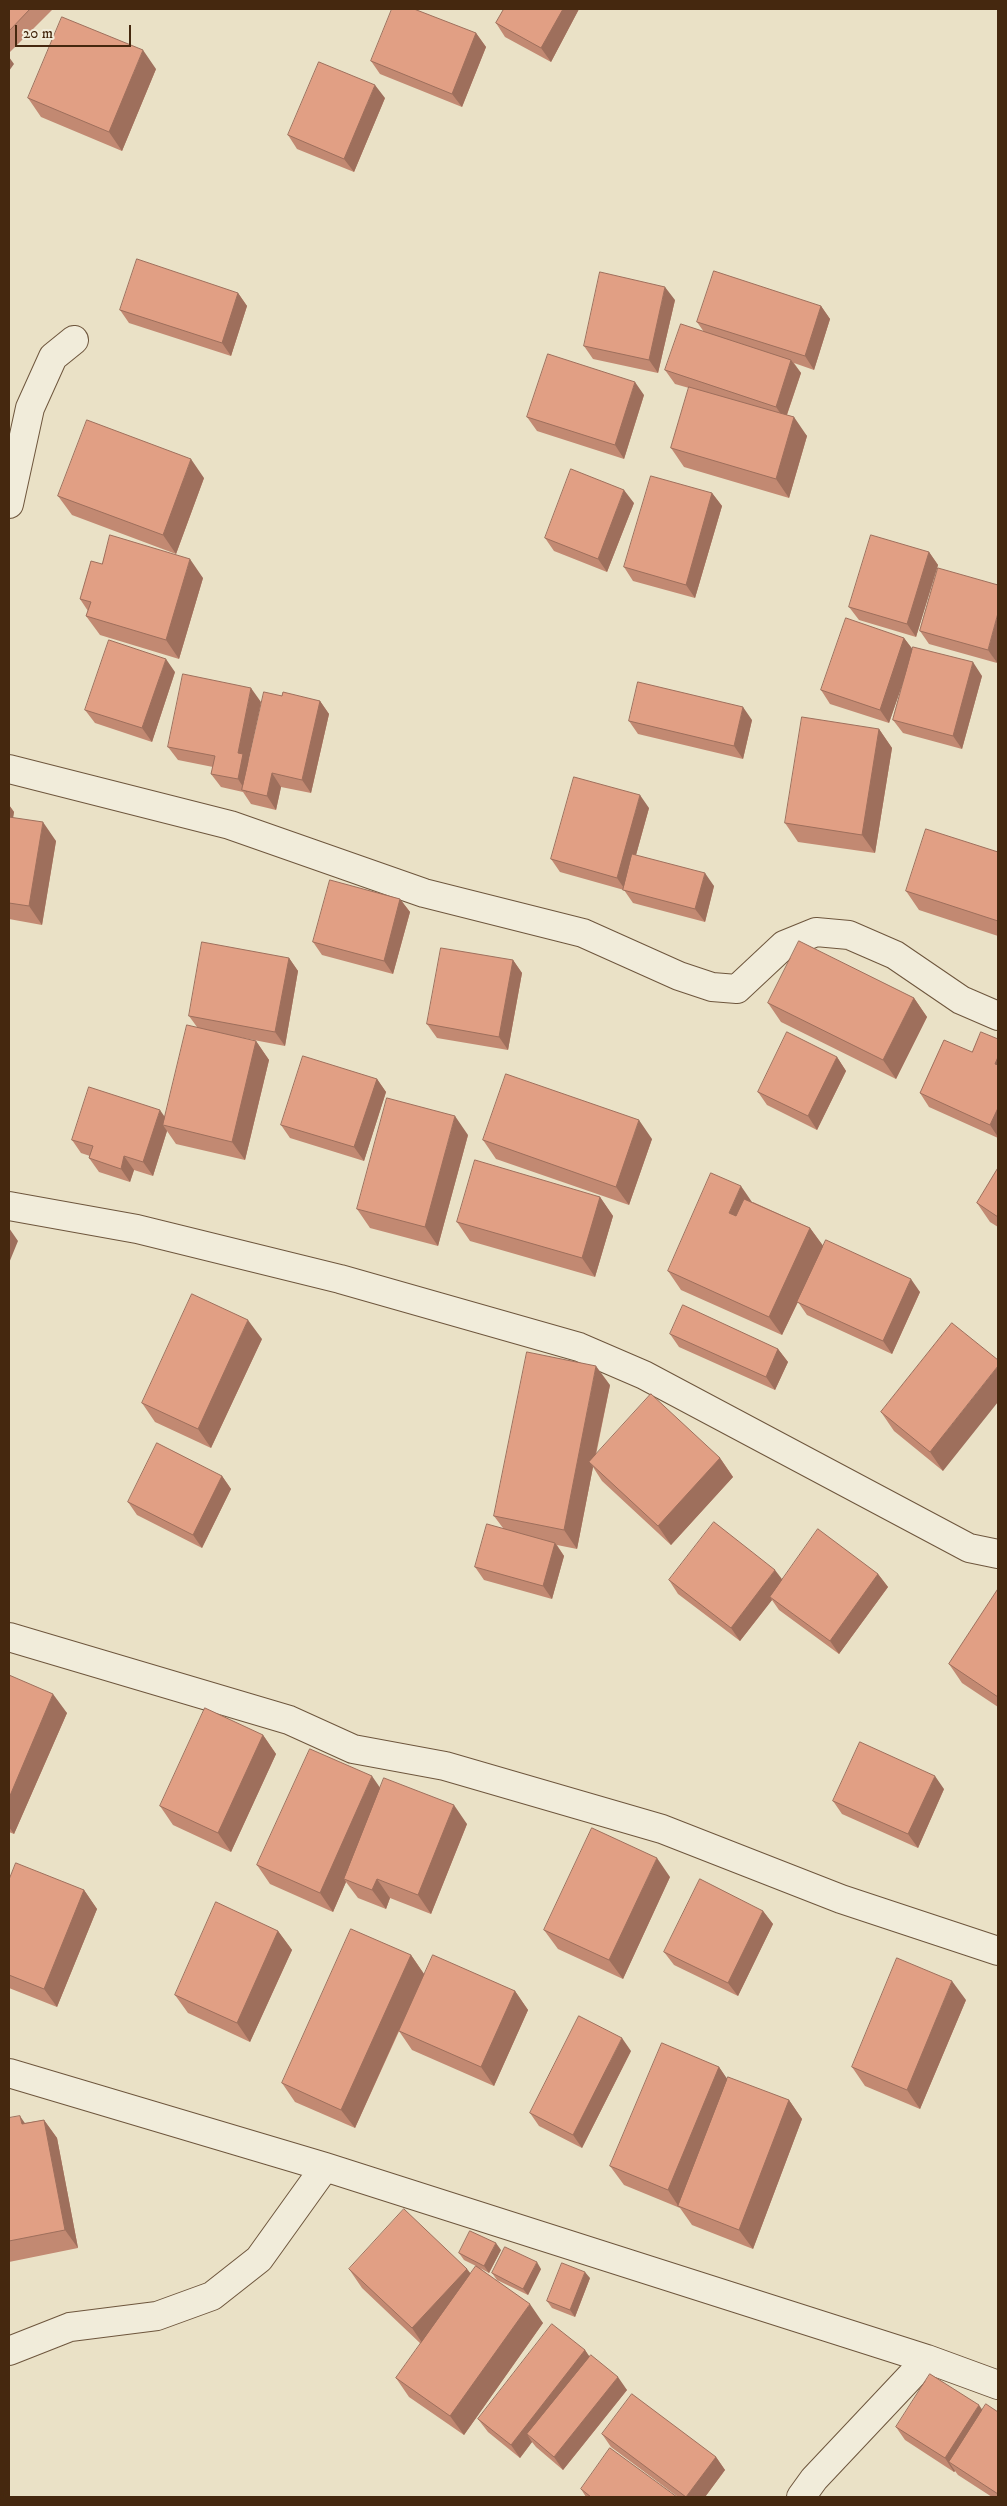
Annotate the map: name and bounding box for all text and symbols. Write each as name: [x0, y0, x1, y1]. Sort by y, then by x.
scale bar: [18, 15, 134, 47]
text: 20 m: [23, 24, 53, 43]

